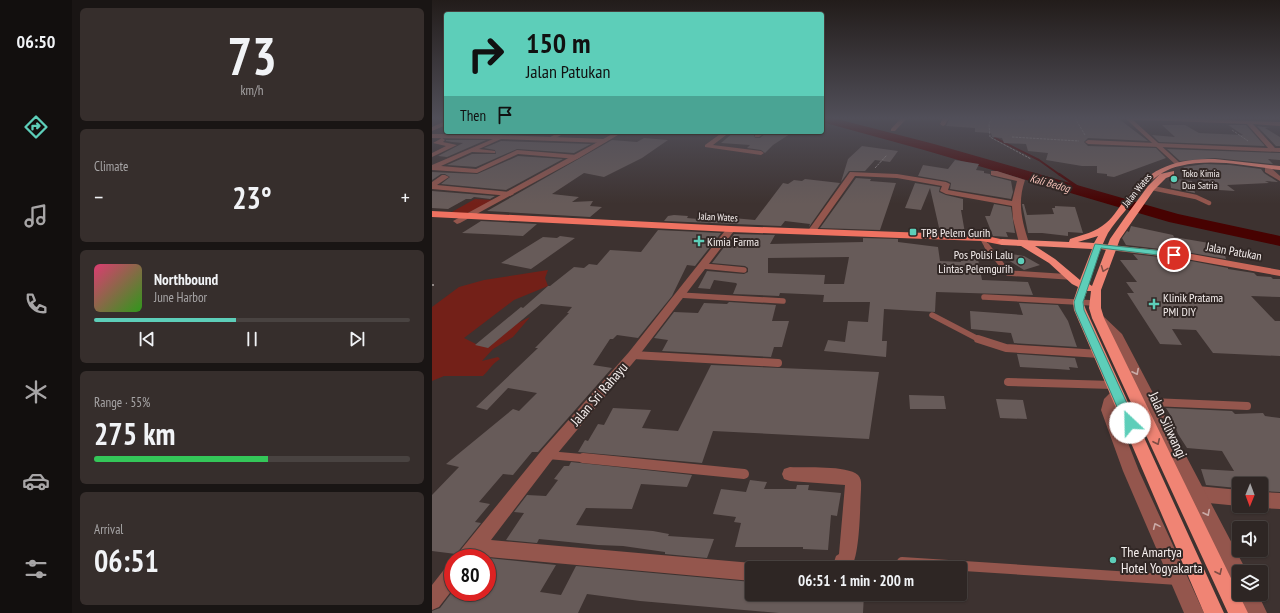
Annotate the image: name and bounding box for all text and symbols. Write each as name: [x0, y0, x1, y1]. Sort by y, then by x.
text: 73: [227, 22, 277, 89]
text: 150 m: [526, 24, 590, 61]
icon: right: [460, 28, 512, 80]
text: 06:50: [17, 30, 55, 53]
text: Jalan Patukan: [526, 60, 610, 83]
text: km/h: [240, 82, 264, 99]
icon: arrive: [494, 104, 516, 126]
text: Then: [460, 106, 486, 125]
icon: directions: [22, 113, 50, 141]
text: Climate: [94, 158, 128, 175]
place label: Toko Kimia Dua Satria: [1182, 167, 1220, 192]
street label: Jalan Wates: [1119, 170, 1155, 210]
water label: Kali Bedog: [1028, 171, 1073, 196]
marker: Toko Kimia Dua Satria: [1169, 174, 1179, 184]
text: 23°: [232, 178, 272, 217]
text: −: [94, 183, 103, 211]
text: +: [401, 183, 410, 211]
icon: music: [22, 202, 50, 230]
street label: Jalan Wates: [697, 209, 739, 225]
place label: TPB Pelem Gurih: [921, 225, 990, 240]
marker: TPB Pelem Gurih: [908, 227, 918, 237]
place label: Kimia Farma: [707, 234, 759, 249]
marker: Kimia Farma: [694, 236, 704, 246]
pin: [1157, 238, 1191, 272]
street label: Jalan Patukan: [1204, 239, 1263, 263]
icon: arrive: [1163, 244, 1185, 266]
place label: Pos Polisi Lalu Lintas Pelemgurih: [938, 247, 1013, 276]
marker: Pos Polisi Lalu Lintas Pelemgurih: [1016, 256, 1026, 266]
one-way arrow: [1100, 266, 1108, 273]
text: Northbound: [154, 270, 218, 289]
text: June Harbor: [154, 289, 207, 306]
icon: phone: [22, 290, 50, 318]
place label: Klinik Pratama PMI DIY: [1163, 290, 1223, 319]
marker: Klinik Pratama PMI DIY: [1148, 298, 1160, 310]
icon: previous: [136, 328, 158, 350]
icon: pause: [241, 328, 263, 350]
icon: next: [346, 328, 368, 350]
street label: Jalan Sri Rahayu: [566, 359, 631, 430]
one-way arrow: [1131, 368, 1139, 376]
icon: climate: [22, 378, 50, 406]
street label: Jalan Siliwangi: [1144, 388, 1191, 461]
text: Range · 55%: [94, 394, 150, 411]
position arrow: [1109, 402, 1151, 444]
text: 275 km: [94, 414, 175, 453]
one-way arrow: [1152, 438, 1160, 445]
icon: car: [22, 467, 50, 495]
north arrow: [1232, 477, 1268, 513]
map controls: [1232, 477, 1268, 601]
one-way arrow: [1202, 509, 1210, 517]
text: Arrival: [94, 521, 123, 538]
button: sound: [1232, 521, 1268, 557]
one-way arrow: [1152, 523, 1160, 530]
text: 06:51: [94, 541, 159, 580]
place label: The Amartya Hotel Yogyakarta: [1121, 543, 1203, 577]
speed limit sign: 80: [444, 549, 496, 601]
icon: filters: [22, 555, 50, 583]
marker: The Amartya Hotel Yogyakarta: [1108, 555, 1118, 565]
button: layers: [1232, 565, 1268, 601]
one-way arrow: [1214, 568, 1222, 575]
text: 06:51 · 1 min · 200 m: [798, 571, 914, 590]

